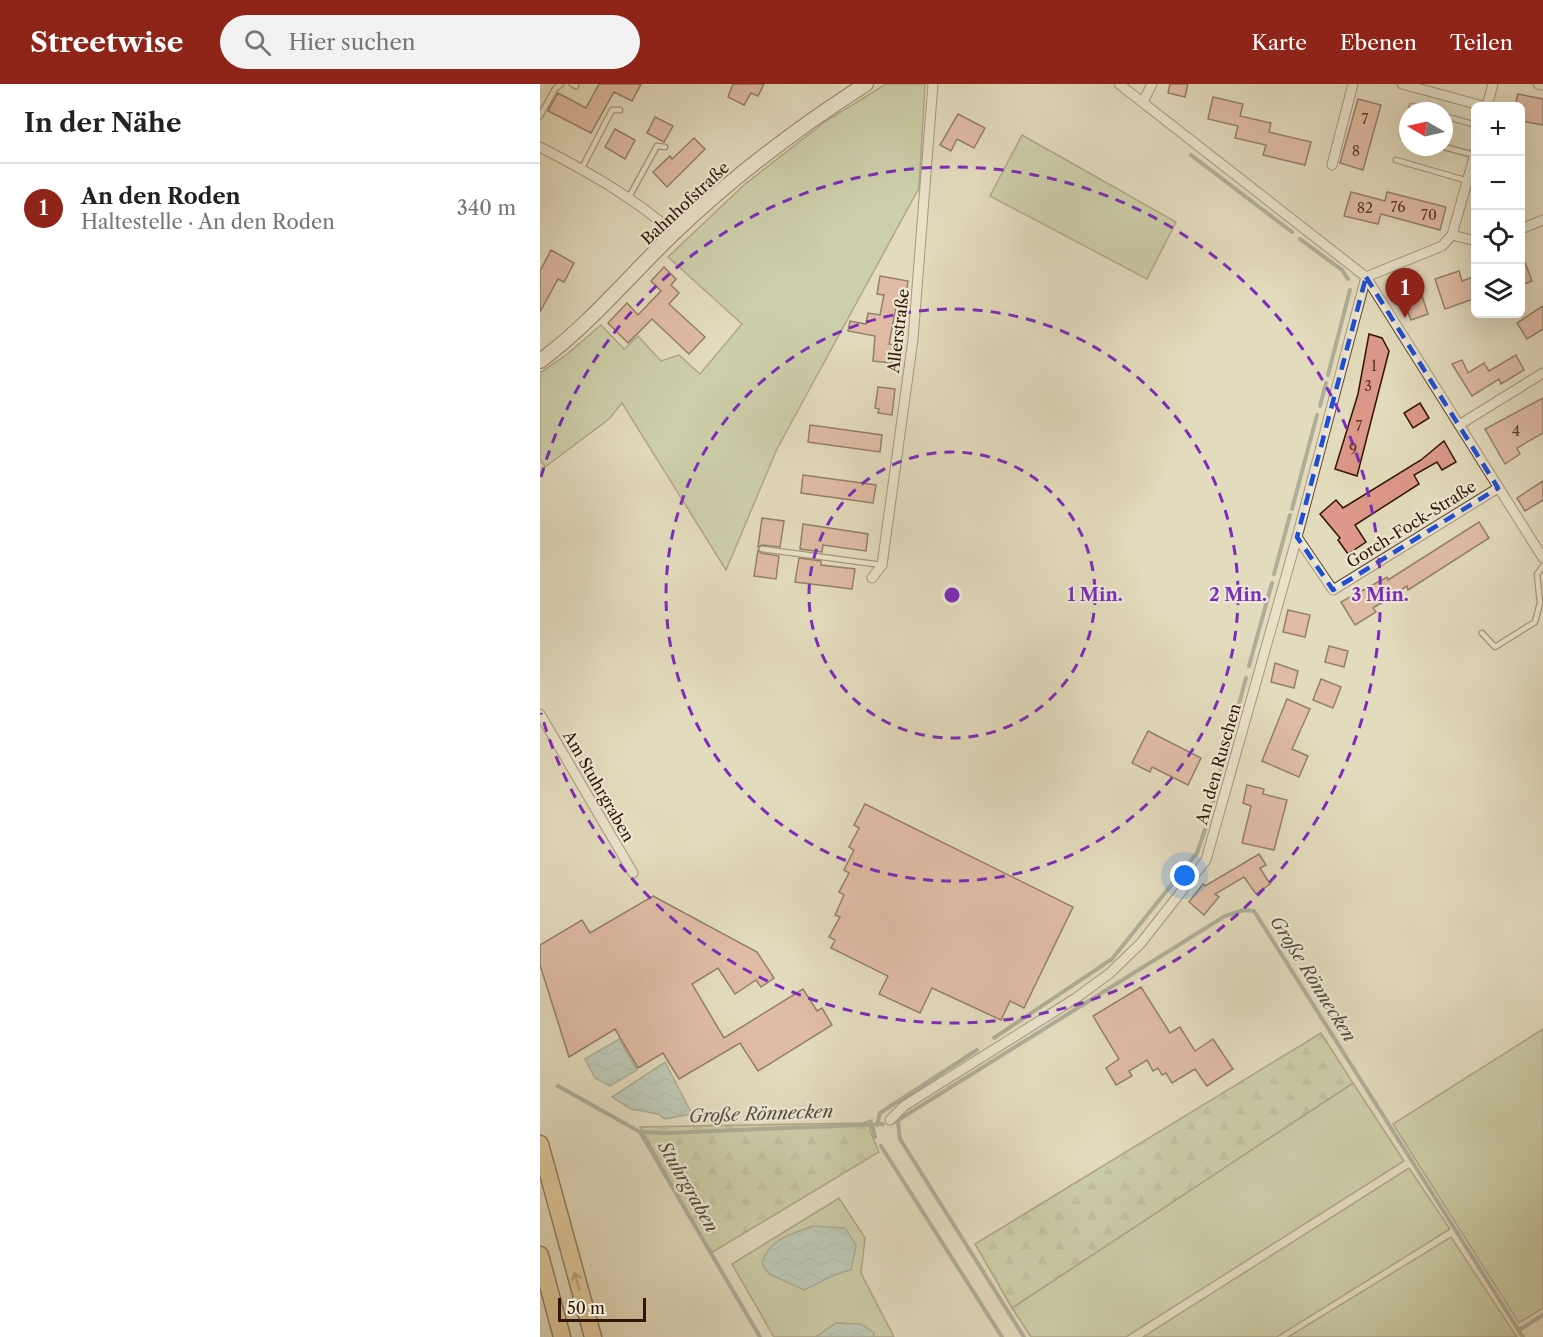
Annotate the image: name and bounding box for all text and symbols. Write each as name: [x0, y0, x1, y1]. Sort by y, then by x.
search box: [220, 15, 640, 69]
text: Streetwise: [30, 25, 184, 59]
icon: search: [241, 26, 274, 59]
text: Hier suchen: [289, 29, 416, 56]
text: Karte: [1252, 30, 1307, 55]
text: Ebenen: [1340, 30, 1417, 55]
text: Teilen: [1450, 30, 1513, 55]
north arrow: [1399, 102, 1453, 156]
map controls: [1471, 102, 1525, 318]
button: +: [1471, 102, 1525, 156]
text: In der Nähe: [24, 107, 181, 139]
house number: 7: [1362, 110, 1369, 128]
house number: 8: [1352, 142, 1360, 160]
button: −: [1471, 156, 1525, 210]
street label: Bahnhofstraße: [637, 157, 733, 249]
text: An den Roden: [81, 183, 241, 210]
text: 1: [39, 196, 48, 220]
text: 340 m: [457, 196, 516, 220]
house number: 76: [1391, 198, 1405, 216]
house number: 82: [1357, 199, 1373, 217]
house number: 70: [1421, 206, 1437, 224]
text: Haltestelle · An den Roden: [81, 210, 335, 234]
button: locate: [1471, 210, 1525, 264]
button: layers: [1471, 264, 1525, 318]
pin: 1: [1386, 268, 1424, 318]
street label: Allerstraße: [883, 288, 913, 375]
house number: 1: [1371, 357, 1377, 375]
house number: 3: [1364, 377, 1372, 395]
house number: 7: [1356, 417, 1363, 435]
house number: 4: [1512, 422, 1520, 440]
house number: 9: [1349, 440, 1357, 458]
street label: Gorch-Fock-Straße: [1342, 476, 1480, 572]
text: 1 Min.: [1067, 584, 1123, 606]
text: 2 Min.: [1209, 584, 1267, 606]
text: 3 Min.: [1351, 584, 1409, 606]
centre of rings: [942, 585, 962, 605]
street label: An den Ruschen: [1191, 701, 1245, 828]
street label: Am Stuhrgraben: [559, 726, 639, 845]
your location: [1170, 861, 1199, 890]
water label: Große Rönnecken: [1265, 912, 1361, 1046]
water label: Große Rönnecken: [688, 1100, 834, 1128]
water label: Stuhrgraben: [653, 1137, 723, 1237]
one-way arrow: [571, 1271, 583, 1290]
scale bar: [558, 1295, 646, 1322]
text: 50 m: [567, 1298, 605, 1318]

